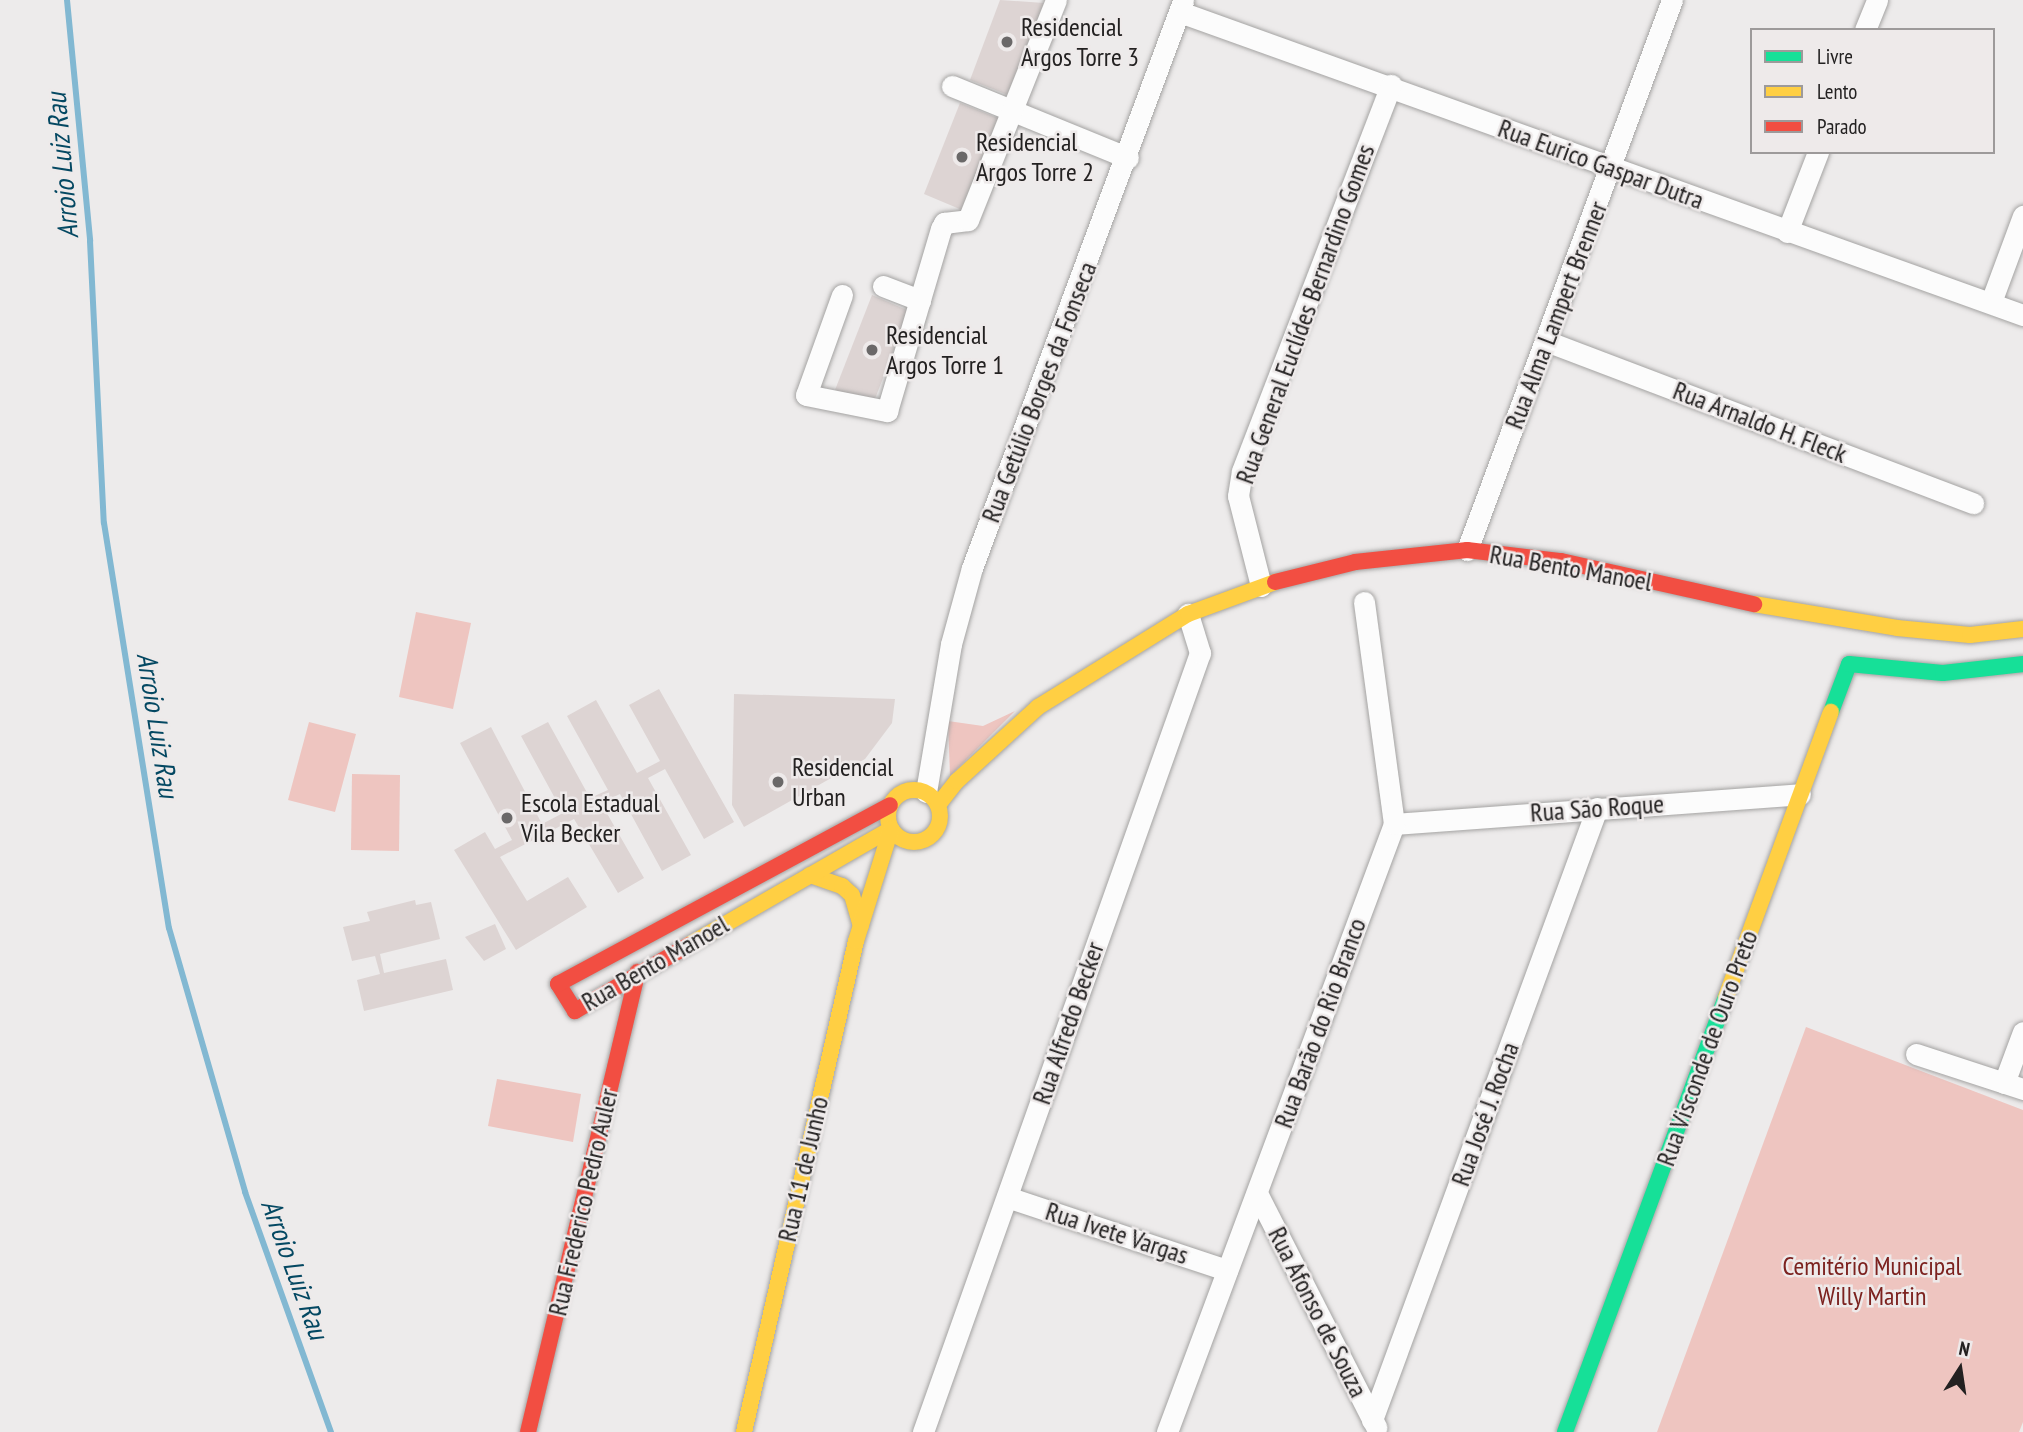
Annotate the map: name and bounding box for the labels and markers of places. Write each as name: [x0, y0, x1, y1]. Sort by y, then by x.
place label: Residencial Argos Torre 3: [1021, 11, 1140, 72]
marker: Residencial Argos Torre 3: [999, 34, 1015, 50]
place label: Residencial Argos Torre 2: [976, 126, 1095, 188]
marker: Residencial Argos Torre 2: [954, 149, 970, 165]
place label: Residencial Argos Torre 1: [886, 319, 1005, 380]
marker: Residencial Argos Torre 1: [864, 342, 880, 358]
place label: Residencial Urban: [792, 751, 893, 812]
marker: Residencial Urban: [770, 774, 786, 790]
place label: Escola Estadual Vila Becker: [521, 787, 659, 848]
marker: Escola Estadual Vila Becker: [499, 810, 515, 826]

